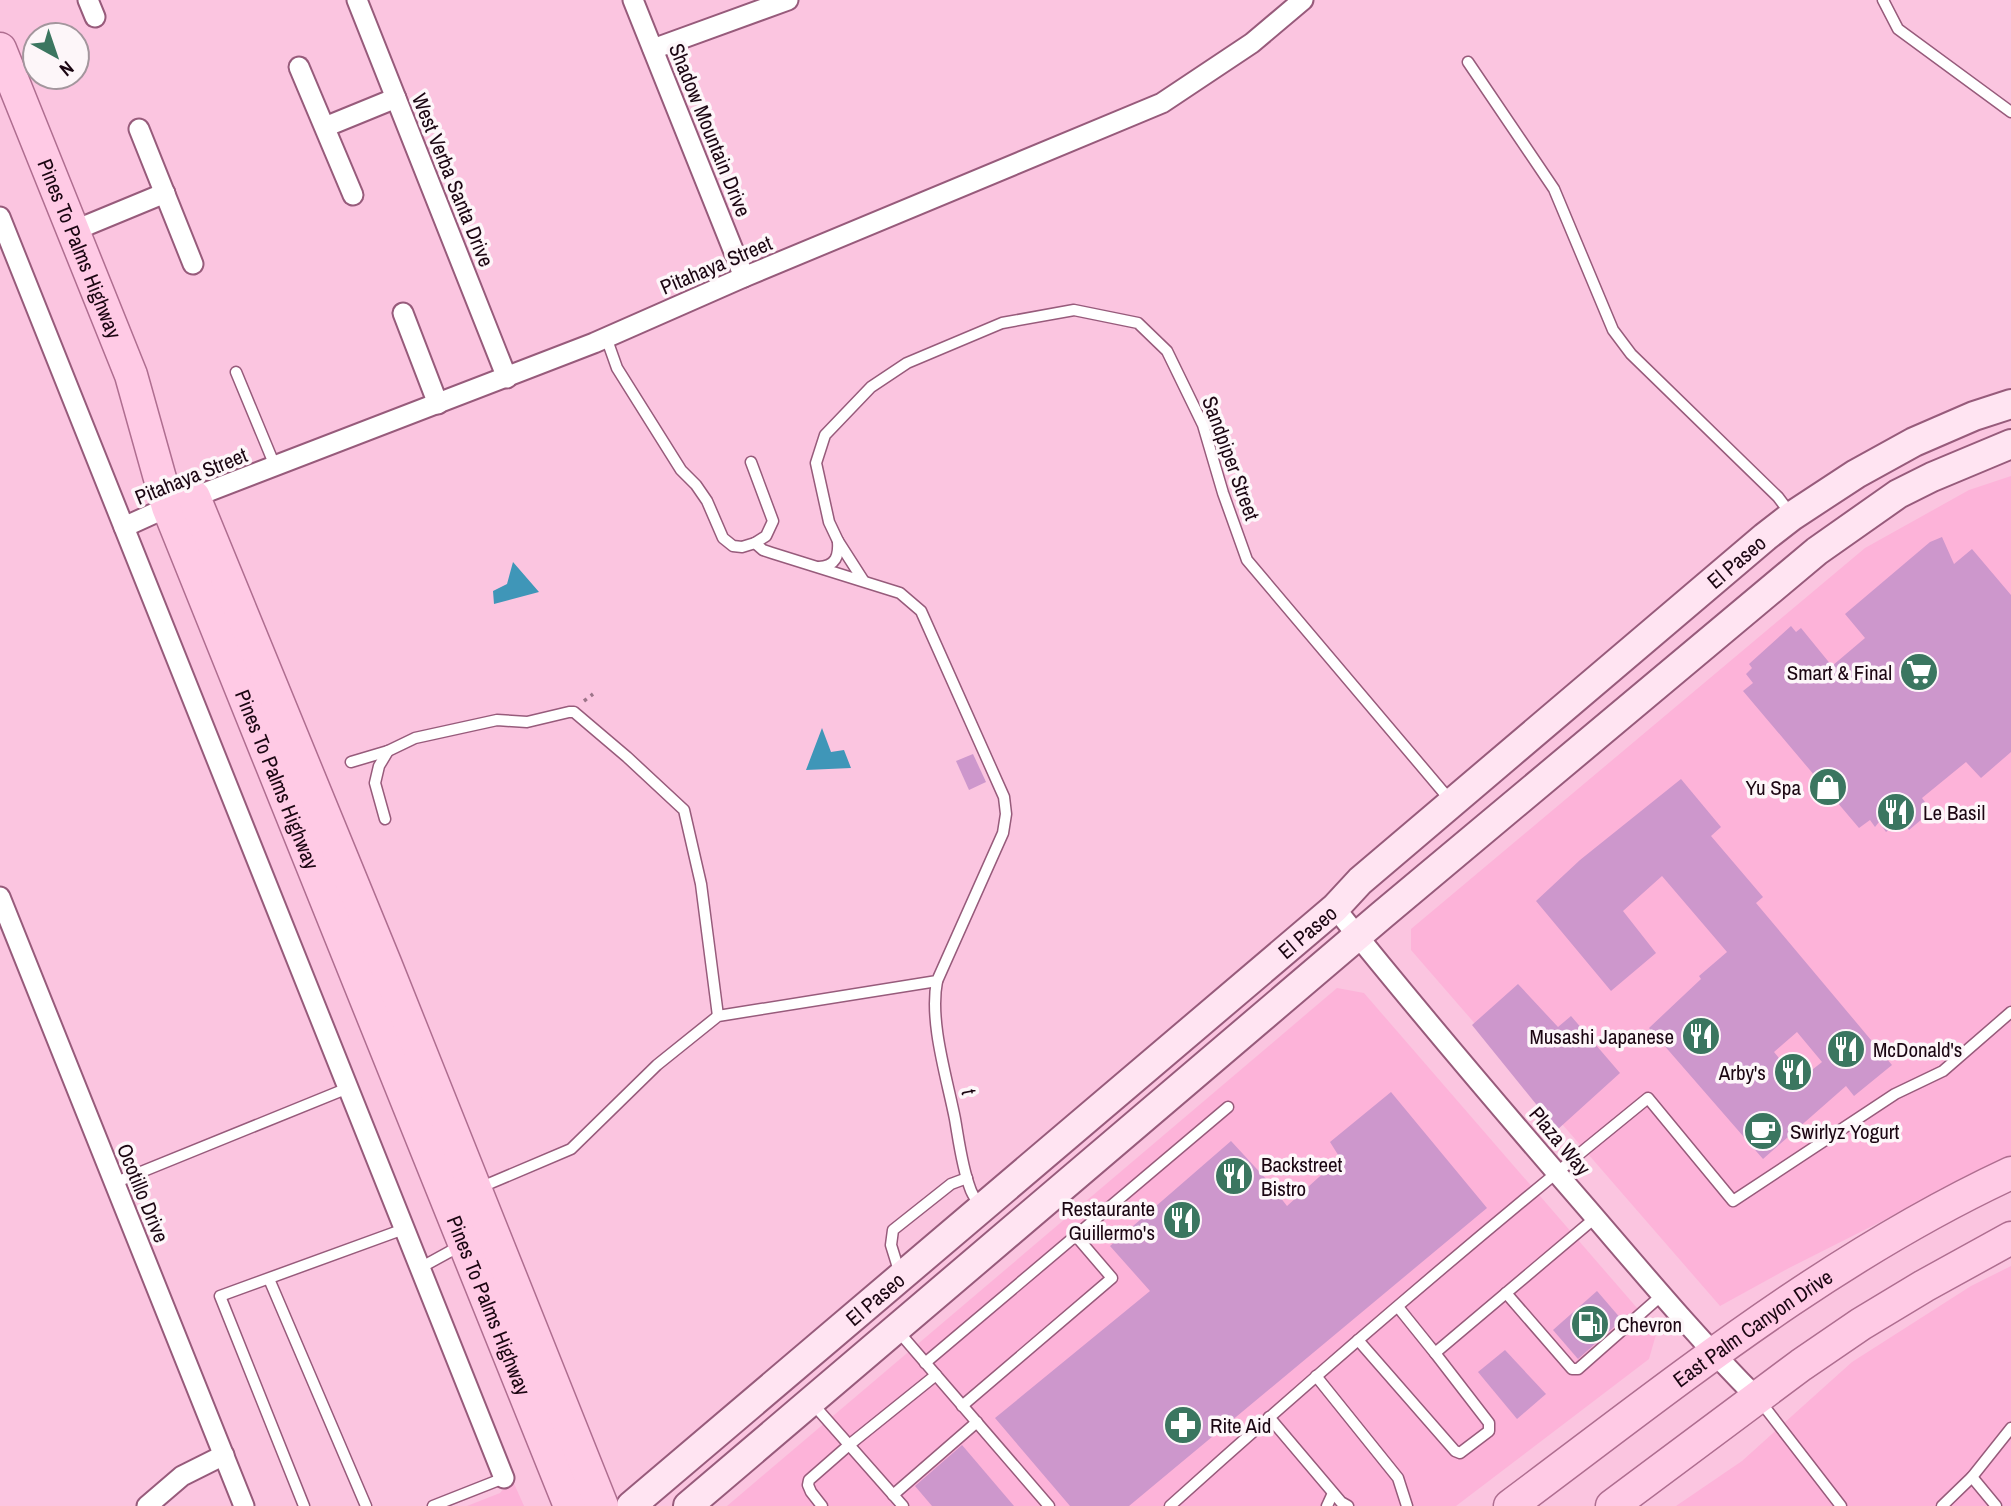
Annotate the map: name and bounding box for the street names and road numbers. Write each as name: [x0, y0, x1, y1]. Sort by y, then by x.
street label: Shadow Mountain Drive: [662, 39, 758, 221]
street label: West Verba Santa Drive: [405, 89, 501, 271]
street label: Pines To Palms Highway: [31, 154, 129, 343]
street label: Pitahaya Street: [656, 228, 776, 302]
street label: Sandpiper Street: [1195, 392, 1267, 524]
street label: Pitahaya Street: [131, 440, 252, 512]
street label: El Paseo: [1700, 528, 1772, 595]
street label: Pines To Palms Highway: [228, 685, 327, 874]
street label: El Paseo: [1271, 898, 1343, 965]
street label: t: [954, 1087, 984, 1097]
street label: Plaza Way: [1523, 1100, 1598, 1182]
street label: Ocotillo Drive: [110, 1139, 176, 1247]
street label: Pines To Palms Highway: [440, 1211, 539, 1400]
street label: East Palm Canyon Drive: [1667, 1262, 1838, 1394]
street label: El Paseo: [839, 1265, 911, 1332]

